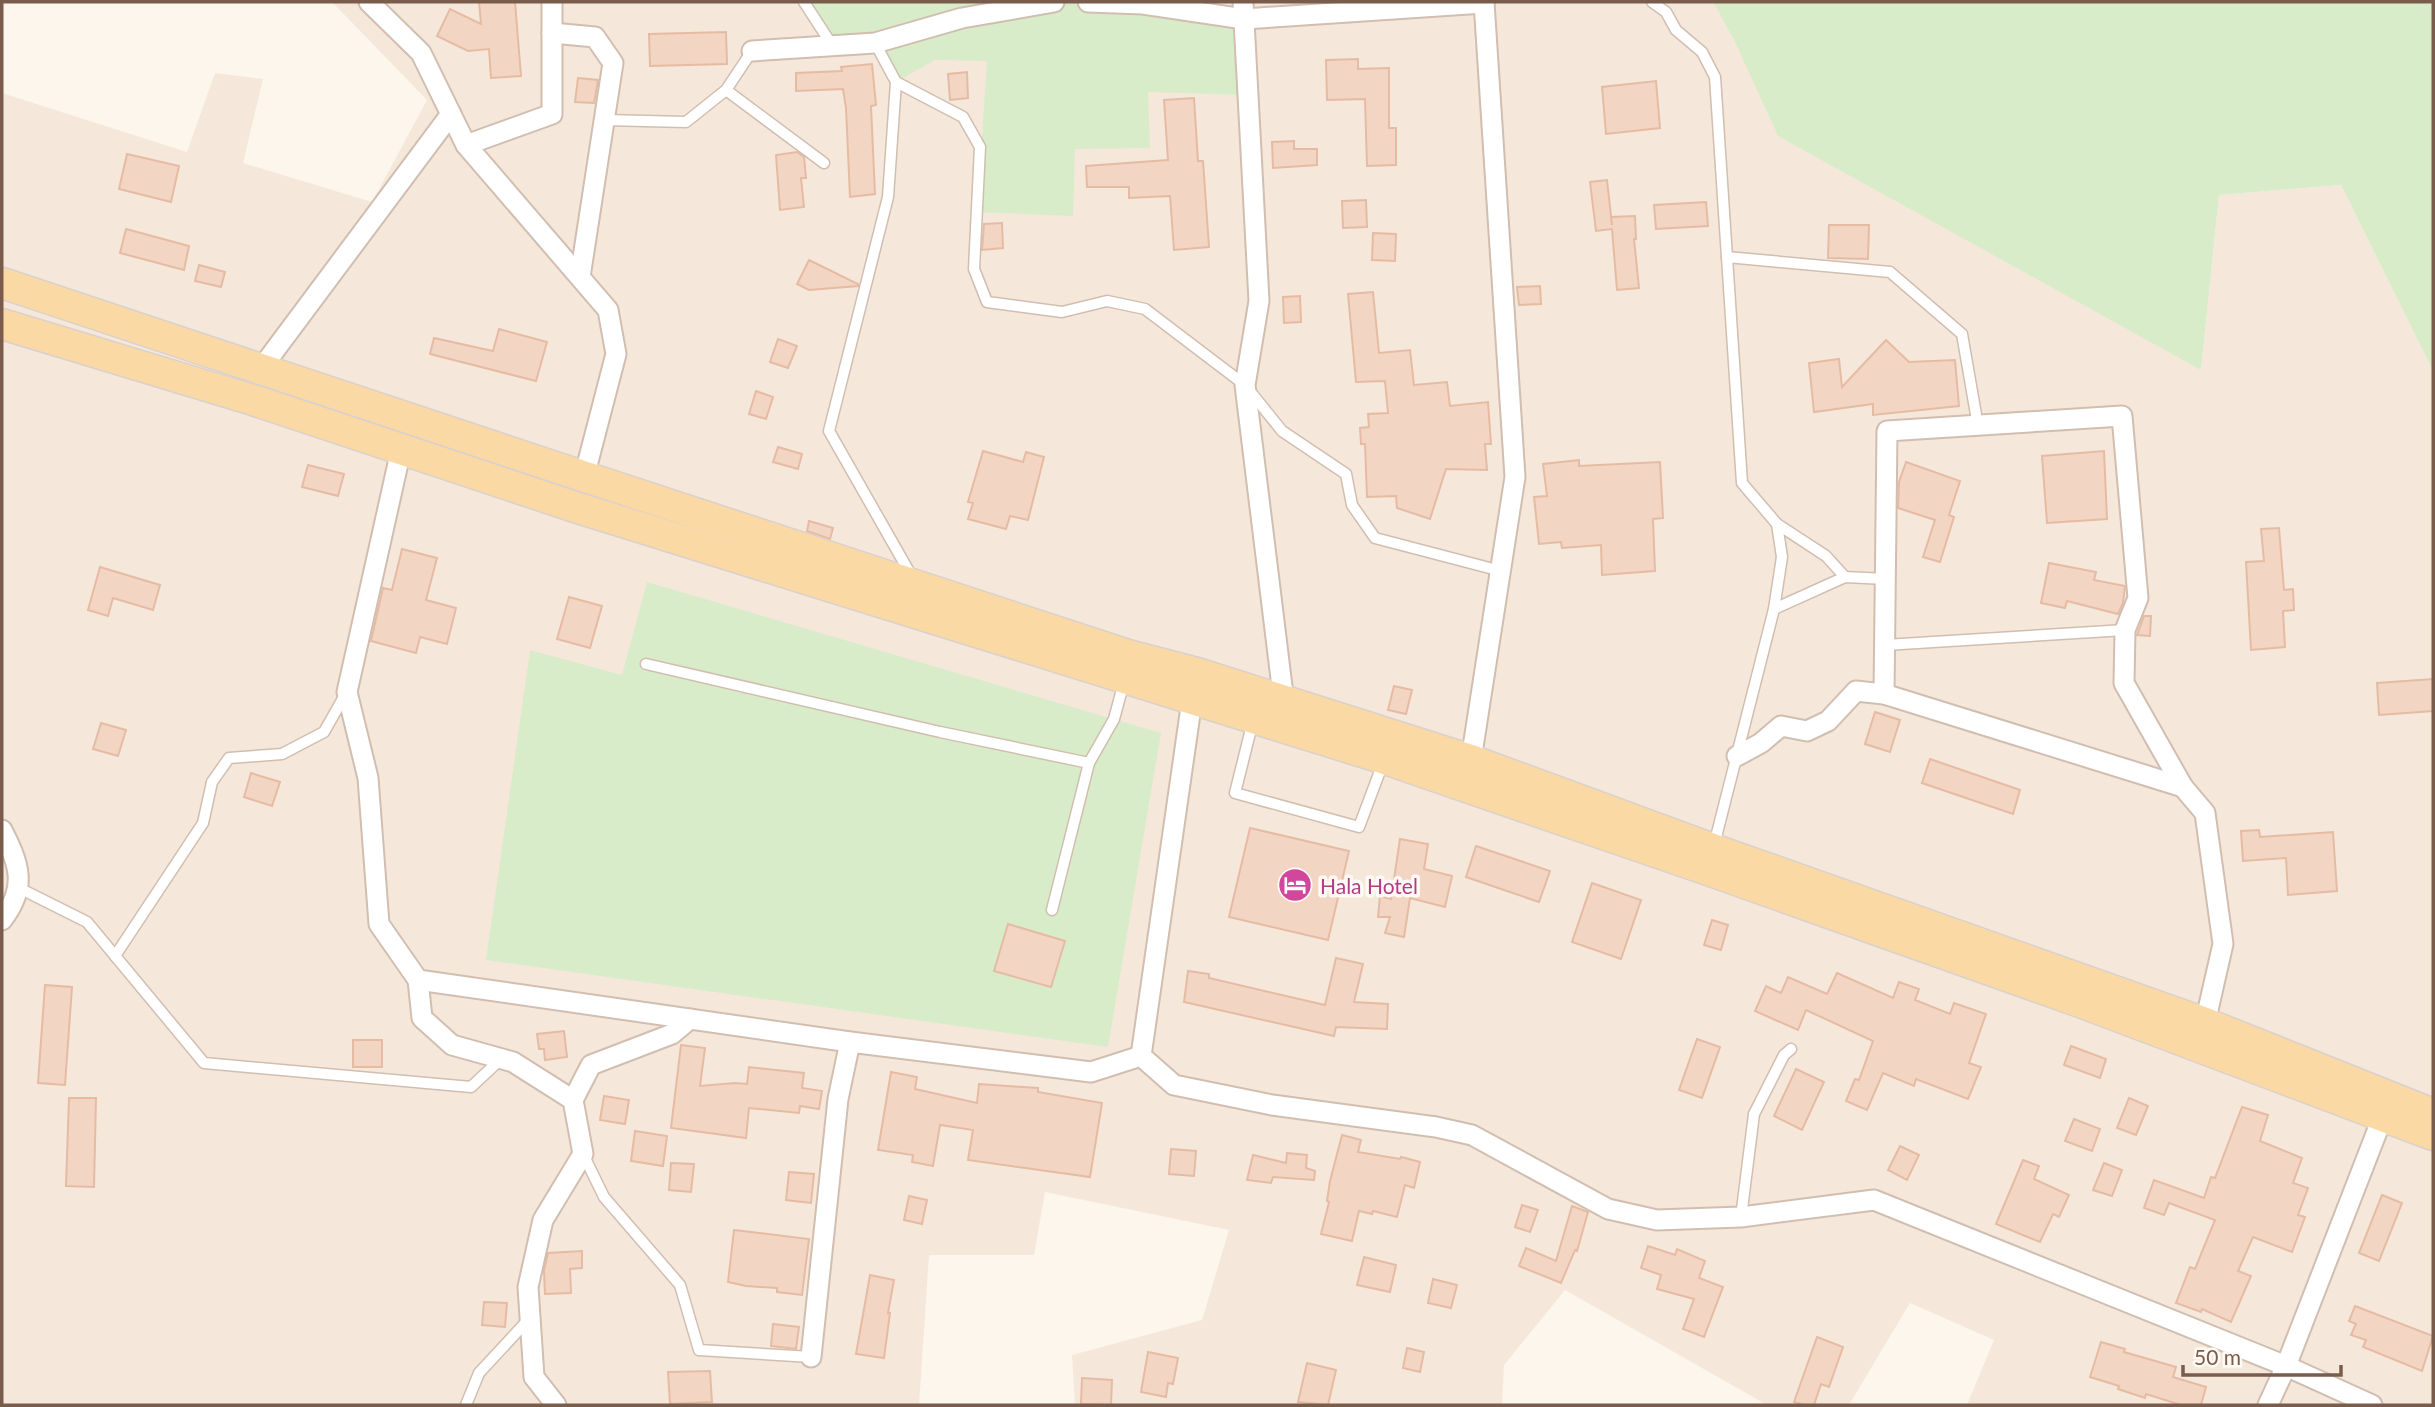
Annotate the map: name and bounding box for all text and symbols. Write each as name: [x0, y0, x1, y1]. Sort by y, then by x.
hotel icon: Hala Hotel: [1276, 866, 1314, 904]
place label: Hala Hotel: [1320, 873, 1418, 898]
scale bar: [2183, 1334, 2340, 1378]
text: 50 m: [2194, 1344, 2241, 1369]

